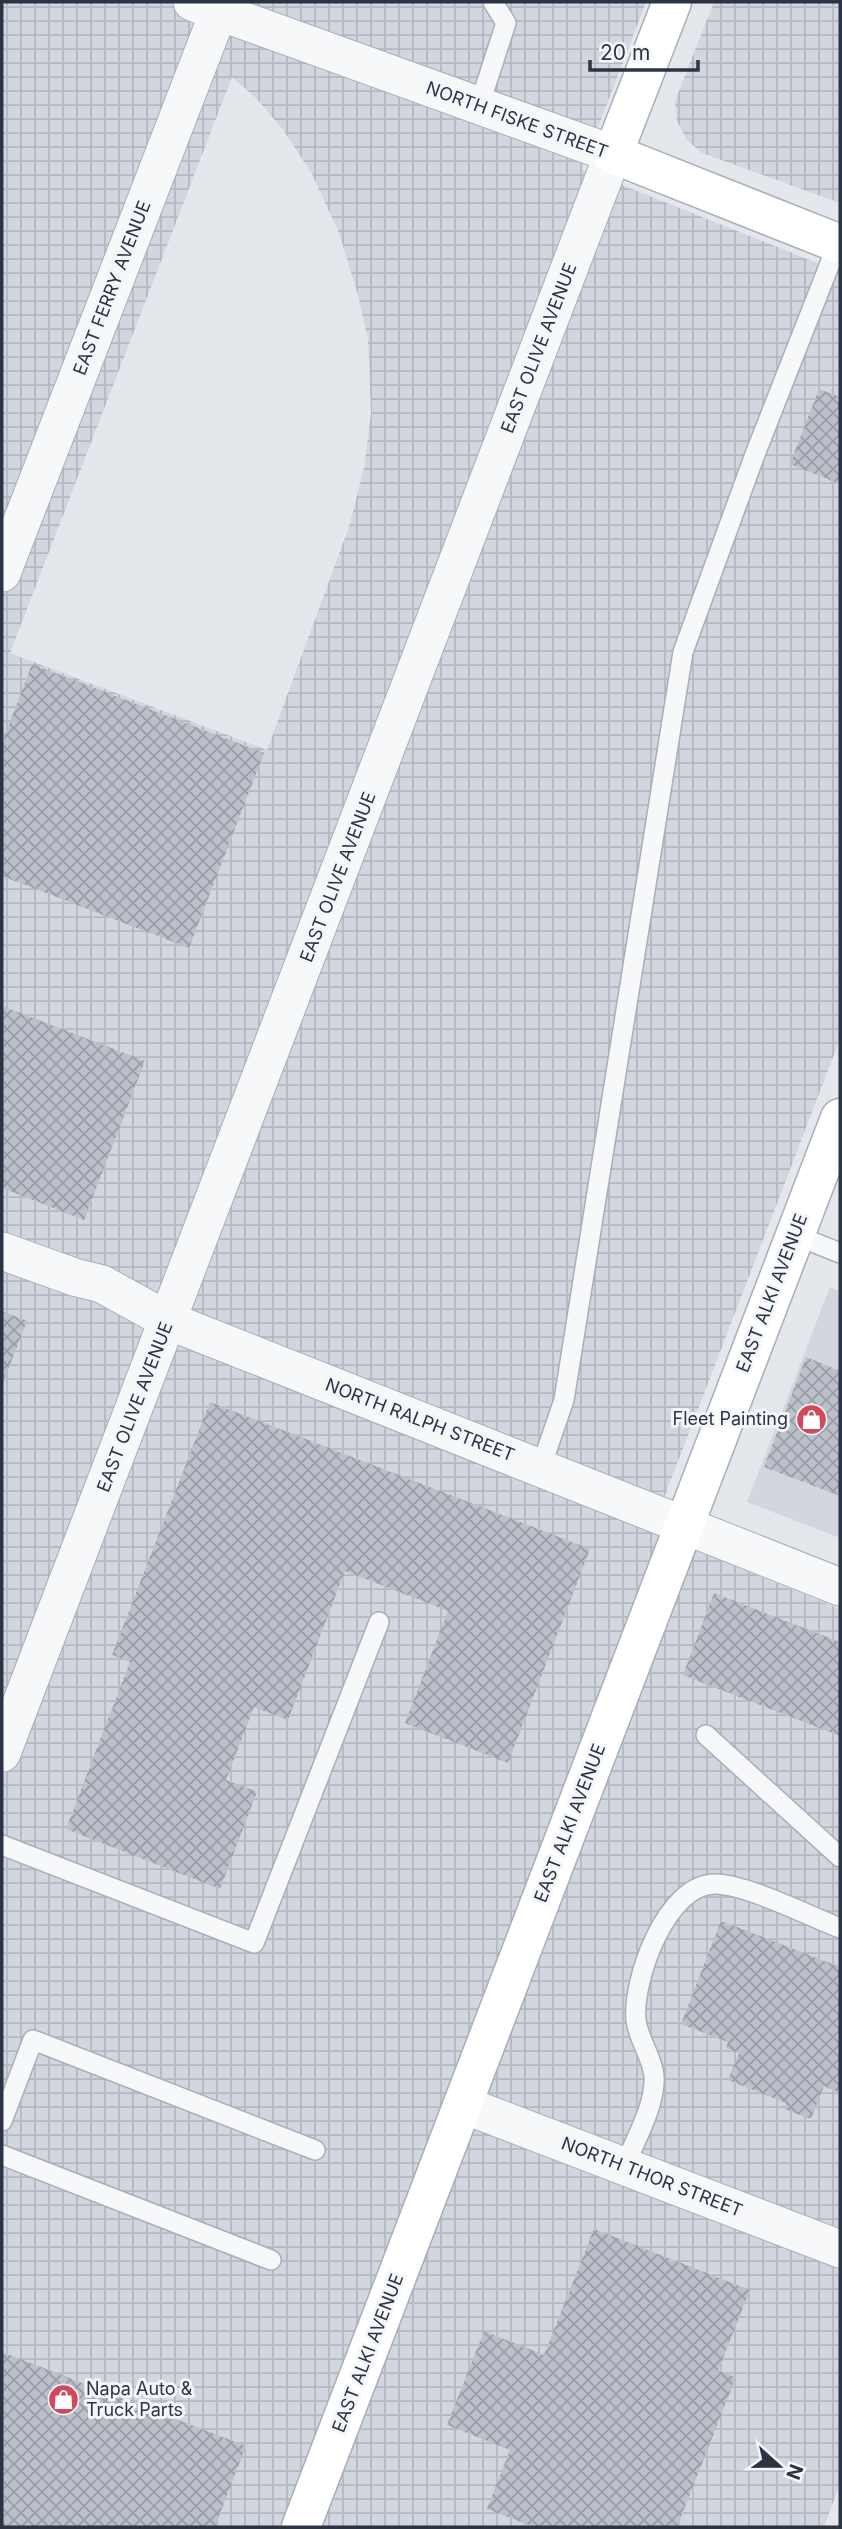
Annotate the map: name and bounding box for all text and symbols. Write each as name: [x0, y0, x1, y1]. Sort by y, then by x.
scale bar: [590, 28, 698, 72]
text: 20 m: [600, 40, 650, 65]
street label: NORTH FISKE STREET: [423, 77, 611, 162]
street label: EAST FERRY AVENUE: [69, 198, 155, 378]
street label: EAST OLIVE AVENUE: [496, 260, 581, 436]
street label: EAST OLIVE AVENUE: [295, 789, 380, 965]
street label: EAST ALKI AVENUE: [732, 1211, 811, 1375]
street label: EAST OLIVE AVENUE: [92, 1319, 177, 1495]
street label: NORTH RALPH STREET: [323, 1374, 518, 1465]
shop icon: Fleet Painting: [794, 1402, 828, 1436]
place label: Fleet Painting: [673, 1408, 788, 1429]
street label: EAST ALKI AVENUE: [530, 1741, 609, 1905]
street label: NORTH THOR STREET: [559, 2132, 746, 2221]
street label: EAST ALKI AVENUE: [328, 2271, 407, 2435]
place label: Napa Auto & Truck Parts: [86, 2378, 193, 2420]
shop icon: Napa Auto & Truck Parts: [46, 2382, 80, 2416]
north arrow: [744, 2431, 814, 2501]
text: N: [781, 2461, 808, 2483]

